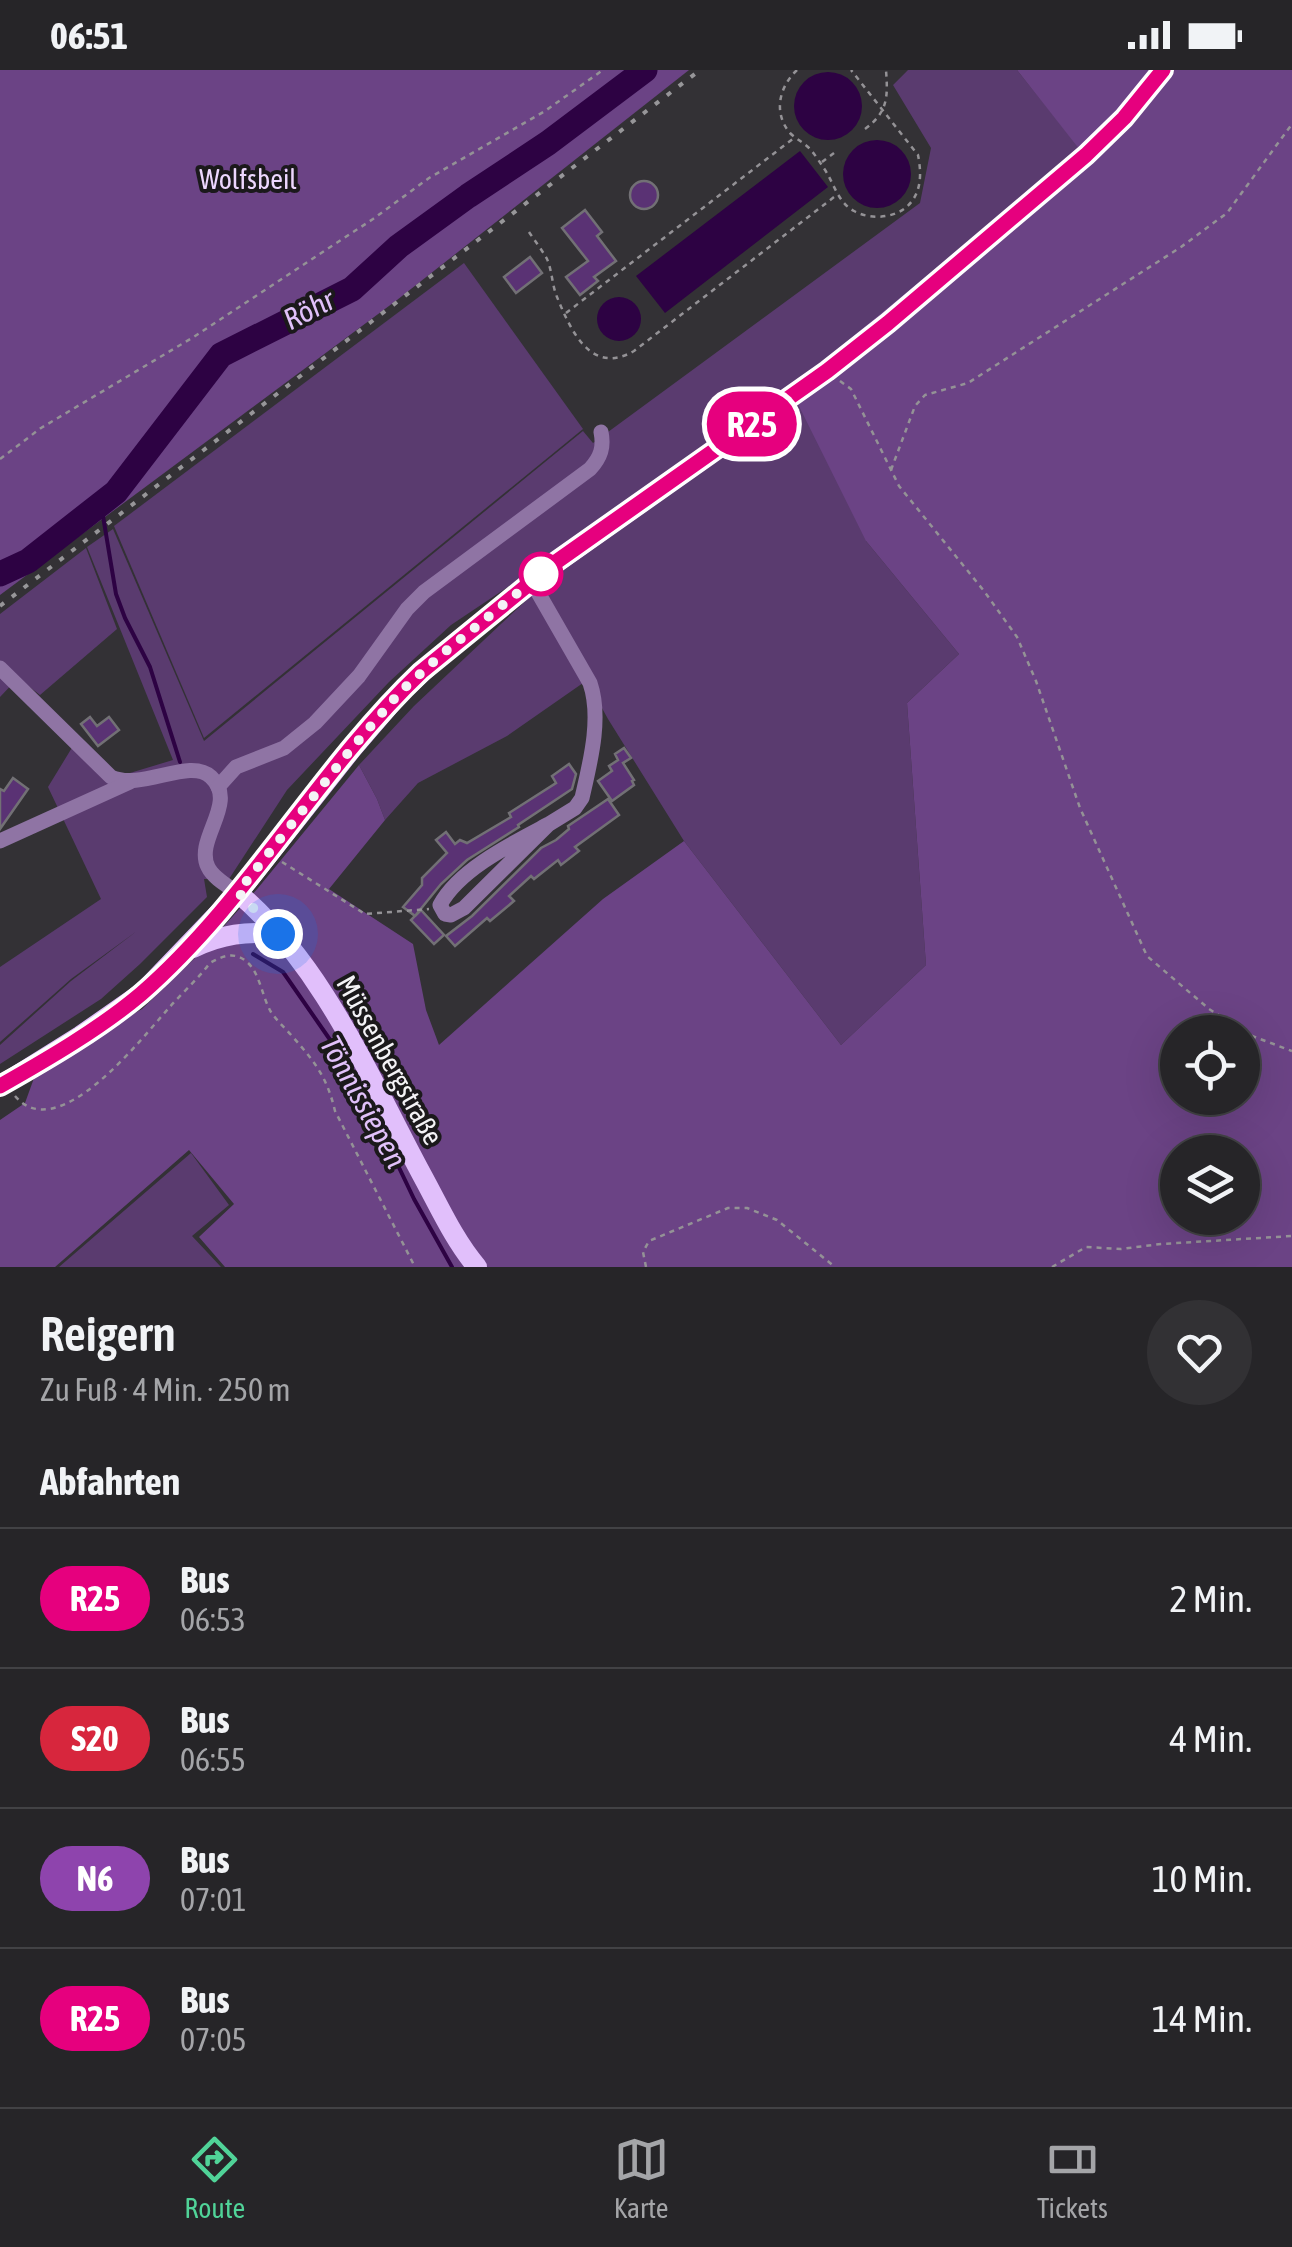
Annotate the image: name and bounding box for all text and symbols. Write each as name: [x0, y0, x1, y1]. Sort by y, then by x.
text: 06:51: [50, 14, 128, 57]
park label: Wolfsbeil: [199, 163, 297, 195]
water label: Röhr: [277, 282, 341, 336]
line badge: R25: [694, 392, 810, 456]
text: R25: [727, 404, 777, 444]
unlabelled marker: [520, 553, 562, 595]
your location: [253, 909, 303, 959]
street label: Müssenbergstraße: [330, 970, 450, 1150]
map controls: [1160, 1015, 1260, 1235]
button: locate: [1160, 1015, 1260, 1115]
water label: Tönnissiepen: [314, 1030, 414, 1173]
button: layers: [1160, 1135, 1260, 1235]
button: heart: [1147, 1300, 1252, 1405]
text: Reigern: [40, 1306, 176, 1361]
text: Zu Fuß · 4 Min. · 250 m: [40, 1371, 291, 1408]
text: Abfahrten: [40, 1460, 180, 1503]
text: Bus: [180, 1558, 230, 1601]
text: 2 Min.: [1170, 1577, 1252, 1620]
text: R25: [70, 1578, 120, 1618]
text: 06:53: [180, 1601, 246, 1638]
text: Bus: [180, 1698, 230, 1741]
text: 4 Min.: [1170, 1717, 1252, 1760]
text: S20: [71, 1718, 119, 1758]
text: 06:55: [180, 1741, 246, 1778]
text: Bus: [180, 1838, 230, 1881]
text: 10 Min.: [1152, 1857, 1252, 1900]
text: N6: [76, 1858, 114, 1898]
text: 07:01: [180, 1881, 247, 1918]
text: Bus: [180, 1978, 230, 2021]
text: 14 Min.: [1152, 1997, 1252, 2040]
text: R25: [70, 1998, 120, 2038]
text: 07:05: [180, 2021, 247, 2058]
tab: Route: [184, 2132, 245, 2224]
tab: Karte: [614, 2132, 669, 2224]
tab: Tickets: [1037, 2132, 1108, 2224]

